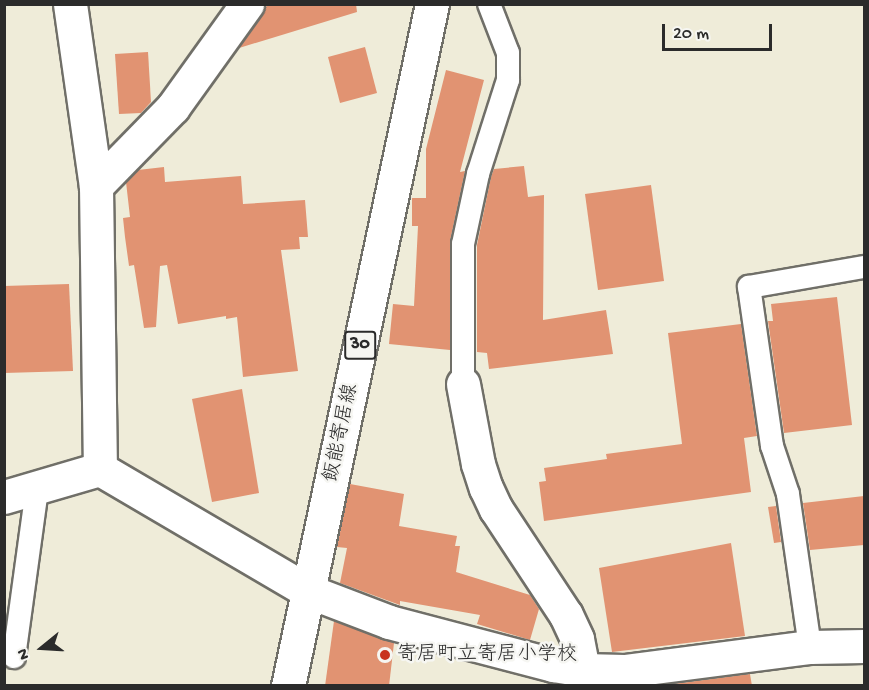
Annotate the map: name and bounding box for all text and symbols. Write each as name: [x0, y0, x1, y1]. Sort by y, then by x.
scale bar: [665, 12, 774, 50]
text: 20 m: [673, 24, 709, 45]
road number: 30: [344, 330, 376, 360]
street label: 飯能寄居線: [320, 382, 364, 484]
north arrow: [12, 618, 72, 678]
place label: 寄居町立寄居小学校: [397, 643, 577, 667]
text: N: [14, 646, 35, 662]
marker: 寄居町立寄居小学校: [378, 648, 392, 662]

